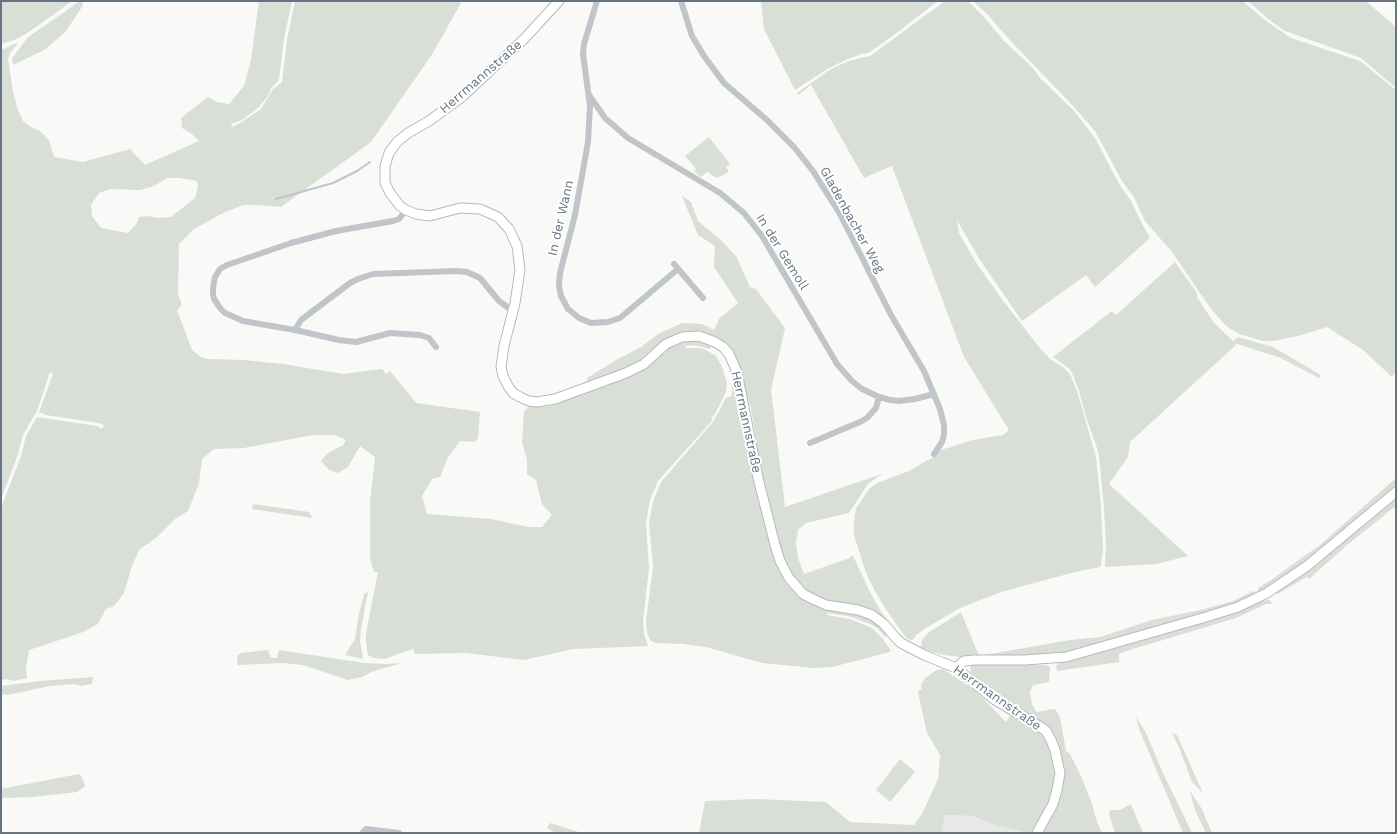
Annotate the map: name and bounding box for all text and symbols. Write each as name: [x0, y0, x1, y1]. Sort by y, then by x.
street label: Herrmannstraße: [437, 37, 525, 117]
street label: Gladenbacher Weg: [816, 164, 888, 276]
street label: In der Wann: [545, 179, 577, 257]
street label: In der Gemoll: [752, 211, 812, 293]
street label: Herrmannstraße: [728, 370, 764, 474]
street label: Herrmannstraße: [950, 662, 1044, 734]

